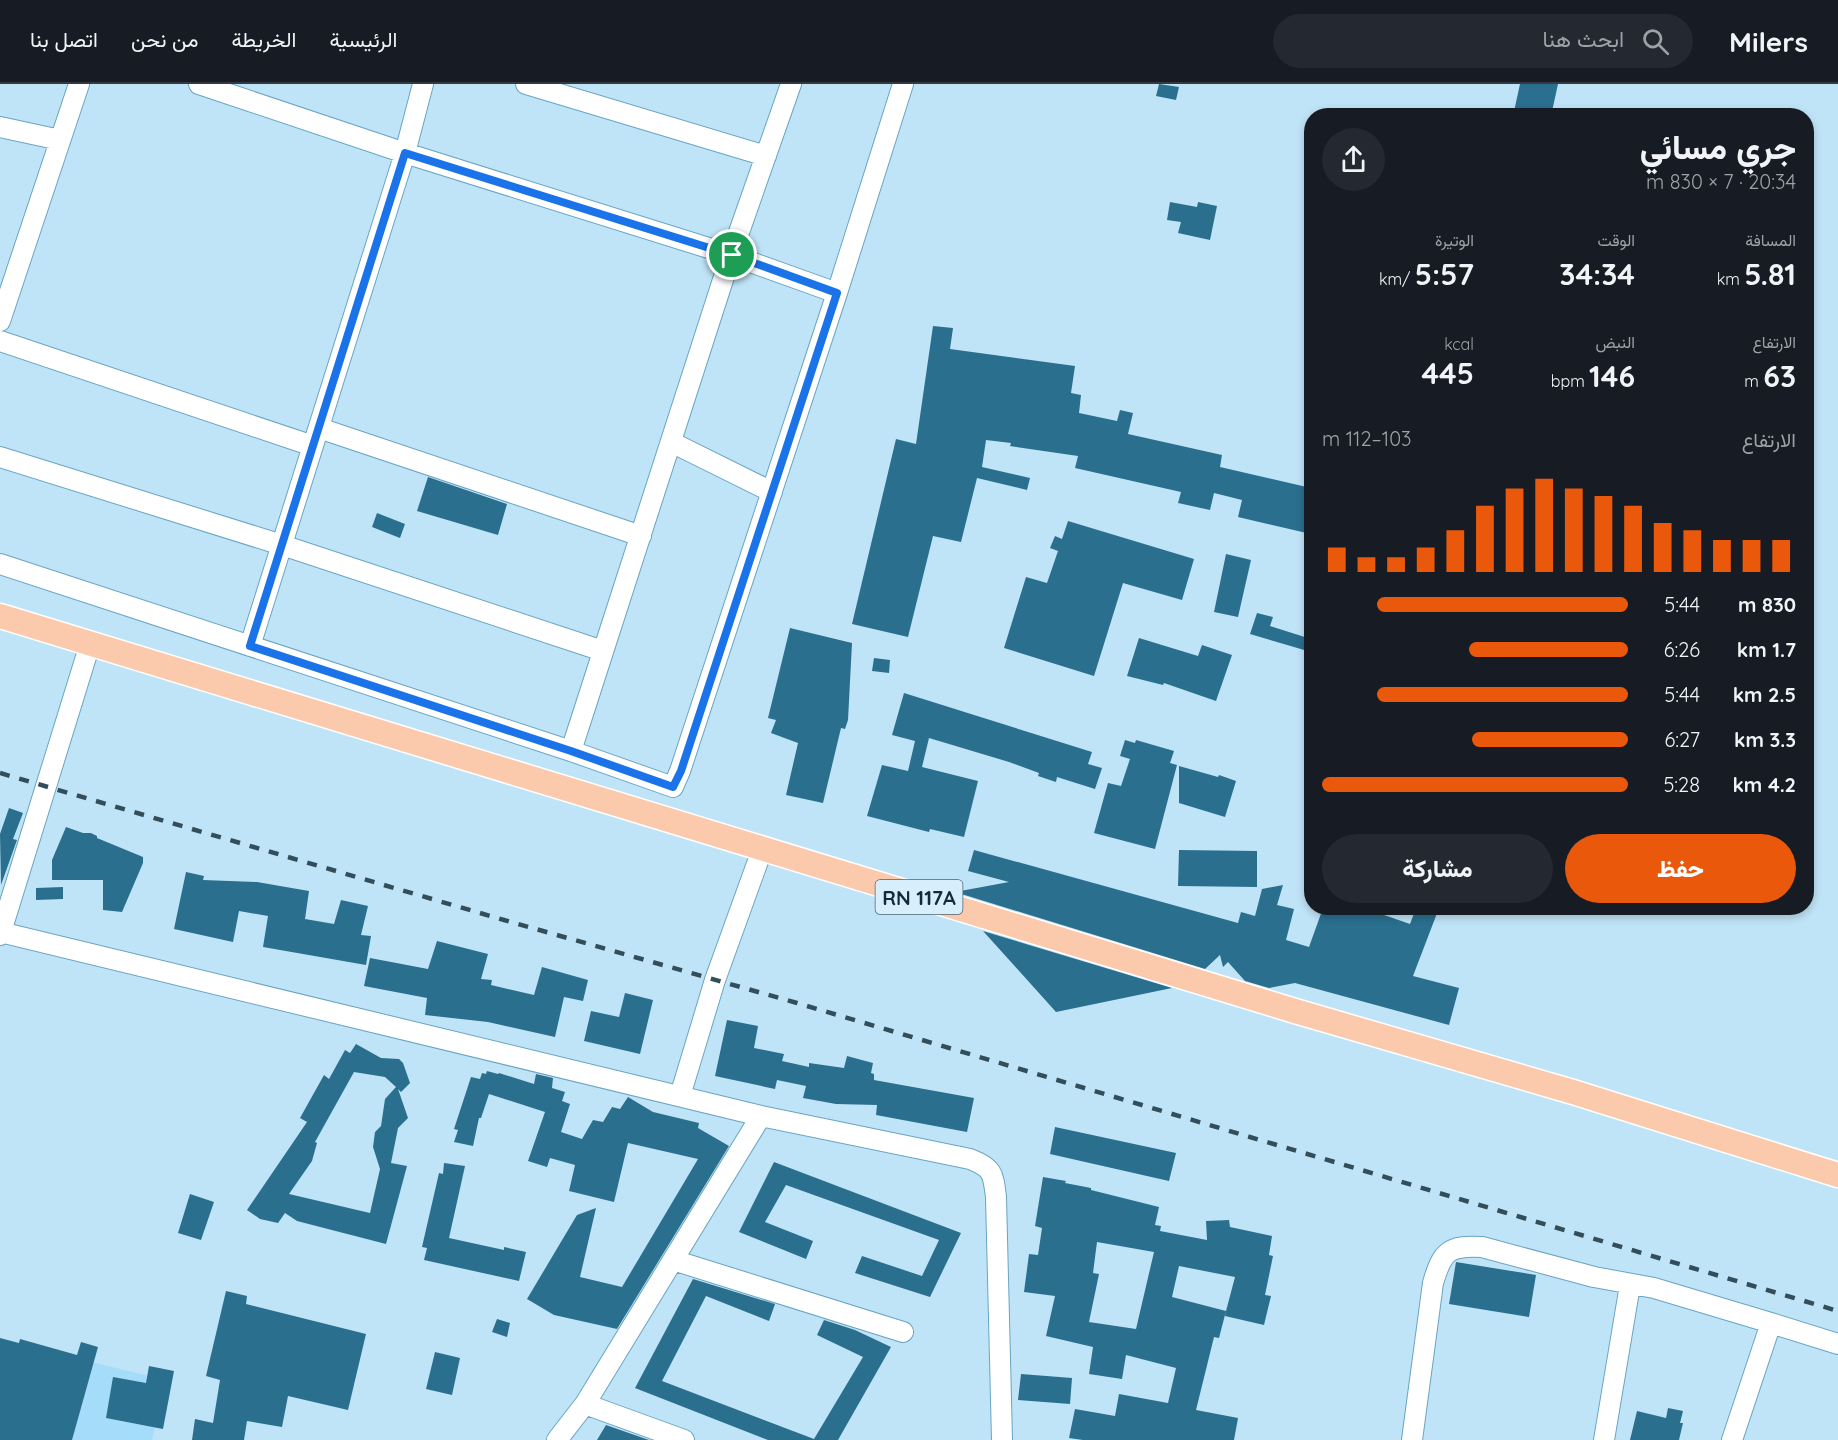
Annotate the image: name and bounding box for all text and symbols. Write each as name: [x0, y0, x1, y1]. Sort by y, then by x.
search box: [1273, 14, 1693, 68]
text: Milers: [1729, 24, 1808, 59]
text: ابحث هنا: [1543, 25, 1624, 53]
icon: search: [1639, 25, 1672, 58]
text: اتصل بنا: [30, 26, 98, 52]
text: من نحن: [131, 26, 198, 52]
text: الخريطة: [231, 26, 296, 52]
text: الرئيسية: [329, 26, 397, 52]
text: جري مسائي: [1640, 126, 1796, 167]
button: share: [1322, 128, 1385, 191]
text: 20:34 · 7 × 830 m: [1646, 169, 1796, 194]
pin: [706, 229, 757, 280]
text: الوتيرة: [1435, 230, 1474, 250]
text: الوقت: [1597, 230, 1635, 250]
text: المسافة: [1745, 230, 1796, 250]
icon: arrive: [715, 238, 748, 271]
text: 5:57: [1415, 255, 1474, 293]
text: 34:34: [1559, 255, 1635, 293]
text: 5.81: [1744, 255, 1796, 293]
text: /km: [1379, 269, 1415, 289]
text: km: [1717, 269, 1744, 289]
text: النبض: [1595, 332, 1635, 352]
text: الارتفاع: [1753, 332, 1796, 352]
text: kcal: [1444, 334, 1474, 354]
text: 445: [1421, 354, 1474, 392]
text: 146: [1589, 357, 1635, 395]
text: 63: [1763, 357, 1796, 395]
text: bpm: [1551, 371, 1589, 391]
text: m: [1744, 371, 1763, 391]
text: 103–112 m: [1322, 426, 1412, 451]
text: الارتفاع: [1742, 427, 1796, 452]
text: 5:44: [1664, 592, 1700, 617]
text: 830 m: [1738, 592, 1796, 617]
text: 6:26: [1664, 637, 1700, 662]
text: 1.7 km: [1737, 637, 1796, 662]
text: 5:44: [1664, 682, 1700, 707]
text: 2.5 km: [1733, 682, 1796, 707]
text: 6:27: [1665, 727, 1700, 752]
text: 3.3 km: [1734, 727, 1796, 752]
text: 5:28: [1663, 772, 1700, 797]
text: 4.2 km: [1732, 772, 1796, 797]
button: مشاركة: [1322, 834, 1553, 903]
button: حفظ: [1565, 834, 1796, 903]
road number: RN 117A: [876, 880, 962, 914]

